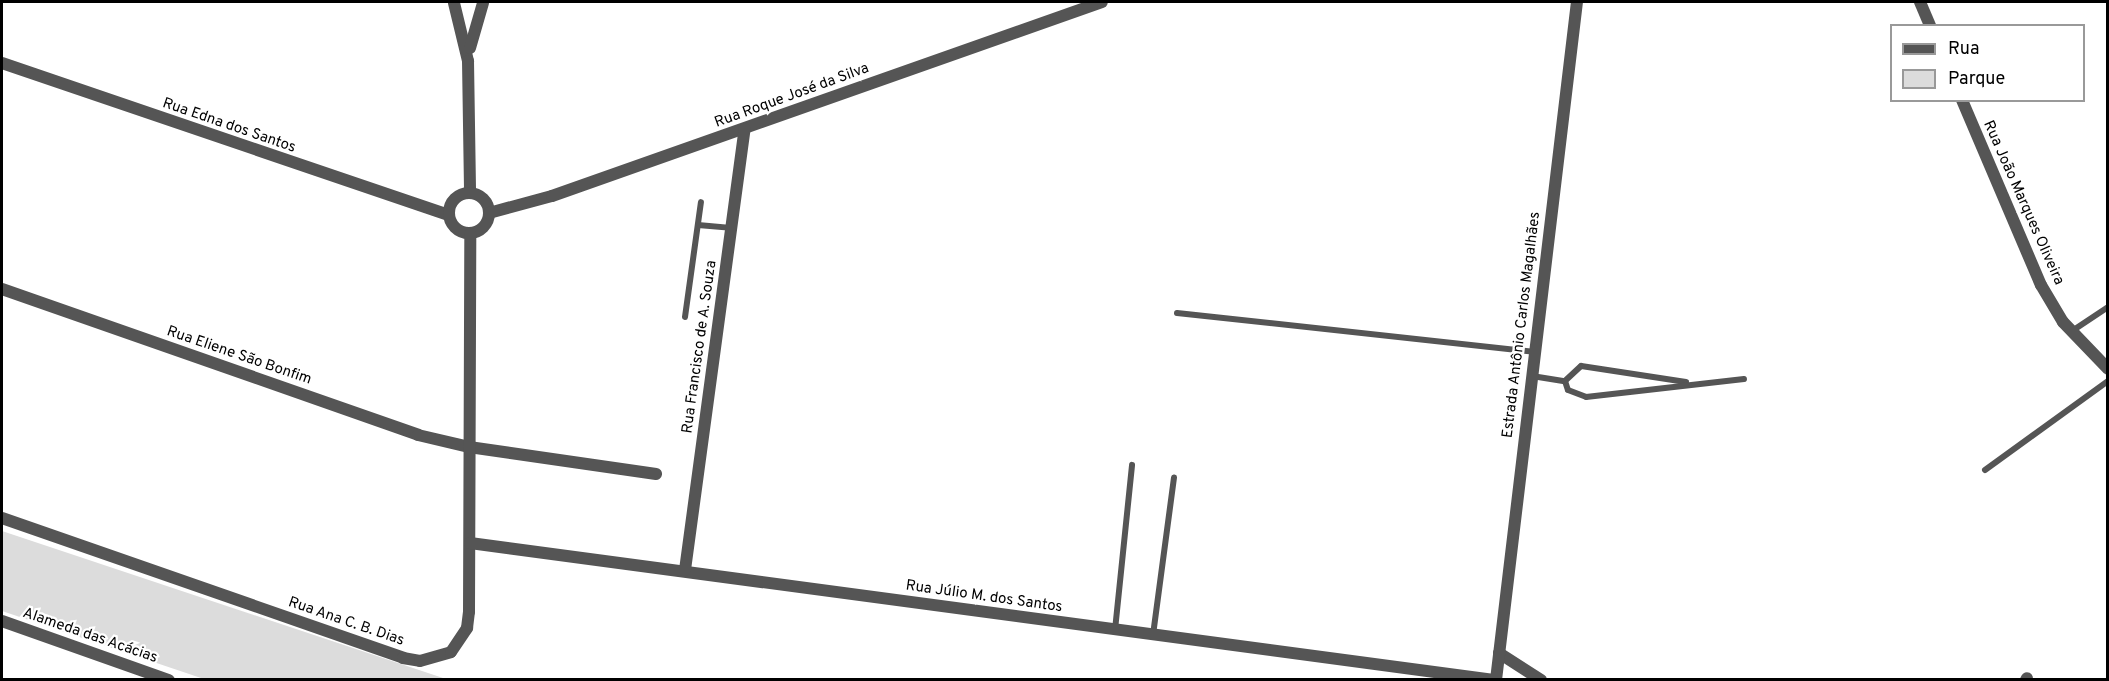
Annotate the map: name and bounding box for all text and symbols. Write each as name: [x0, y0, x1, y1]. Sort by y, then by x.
legend: [1890, 24, 2085, 102]
text: Rua: [1948, 38, 1979, 61]
street label: Rua Roque José da Silva: [712, 60, 872, 132]
text: Parque: [1948, 68, 2005, 91]
street label: Rua Edna dos Santos: [160, 95, 298, 157]
street label: Rua João Marques Oliveira: [1979, 118, 2067, 288]
street label: Estrada Antônio Carlos Magalhães: [1499, 211, 1545, 439]
street label: Rua Francisco de A. Souza: [679, 259, 721, 435]
street label: Rua Eliene São Bonfim: [164, 323, 314, 389]
street label: Rua Júlio M. dos Santos: [904, 577, 1064, 617]
street label: Rua Ana C. B. Dias: [285, 594, 407, 650]
street label: Alameda das Acácias: [20, 604, 160, 668]

